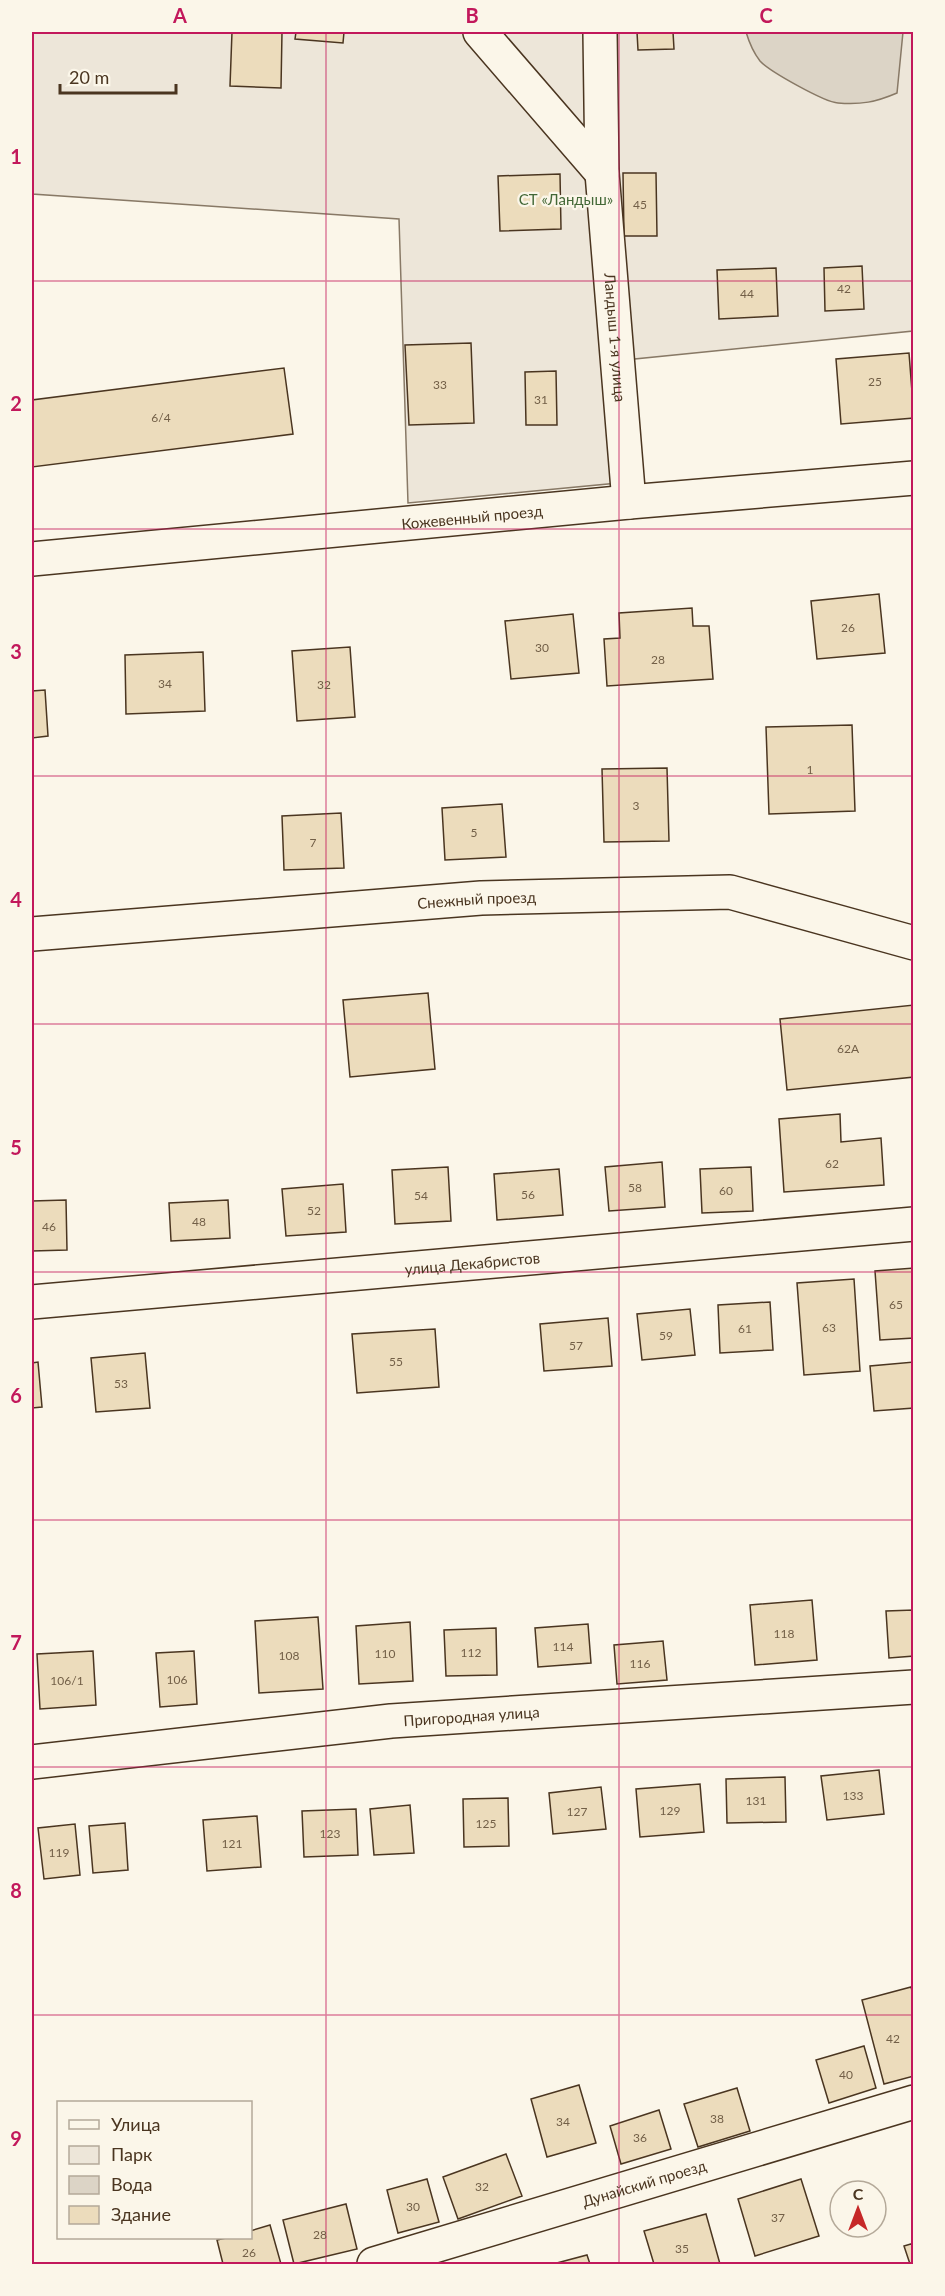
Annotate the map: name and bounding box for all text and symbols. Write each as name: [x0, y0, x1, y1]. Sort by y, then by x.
text: A: [172, 3, 187, 27]
text: B: [465, 3, 479, 27]
text: C: [759, 3, 773, 27]
scale bar: [60, 57, 176, 95]
text: 20 m: [69, 66, 109, 88]
text: 1: [10, 144, 22, 168]
park label: СТ «Ландыш»: [519, 190, 613, 208]
house number: 45: [633, 197, 647, 212]
street label: Ландыш 1-я улица: [601, 271, 630, 403]
house number: 42: [837, 281, 851, 296]
house number: 44: [740, 286, 754, 301]
house number: 25: [868, 374, 882, 389]
house number: 33: [433, 377, 447, 392]
text: 2: [10, 391, 22, 415]
house number: 31: [534, 392, 548, 407]
house number: 6/4: [151, 410, 171, 425]
street label: Кожевенный проезд: [400, 501, 544, 533]
house number: 26: [841, 620, 855, 635]
text: 3: [10, 639, 22, 663]
house number: 30: [535, 640, 549, 655]
house number: 28: [651, 652, 665, 667]
house number: 34: [158, 676, 172, 691]
house number: 32: [317, 677, 331, 692]
house number: 1: [807, 762, 814, 777]
house number: 3: [633, 798, 640, 813]
house number: 5: [471, 825, 478, 840]
house number: 7: [310, 835, 317, 850]
text: 4: [10, 887, 22, 911]
street label: Снежный проезд: [416, 888, 536, 912]
house number: 62А: [837, 1041, 860, 1056]
text: 5: [10, 1135, 22, 1159]
house number: 62: [825, 1156, 839, 1171]
house number: 58: [628, 1180, 642, 1195]
house number: 60: [719, 1183, 733, 1198]
house number: 56: [521, 1187, 535, 1202]
house number: 54: [414, 1188, 428, 1203]
house number: 52: [307, 1203, 321, 1218]
house number: 48: [192, 1214, 206, 1229]
house number: 46: [42, 1219, 56, 1234]
street label: улица Декабристов: [404, 1248, 541, 1278]
house number: 65: [889, 1297, 903, 1312]
house number: 63: [822, 1320, 836, 1335]
house number: 61: [738, 1321, 752, 1336]
house number: 59: [659, 1328, 673, 1343]
house number: 57: [569, 1338, 583, 1353]
house number: 55: [389, 1354, 403, 1369]
house number: 53: [114, 1376, 128, 1391]
text: 6: [10, 1383, 22, 1407]
house number: 118: [774, 1626, 794, 1641]
text: 7: [10, 1630, 22, 1654]
house number: 114: [553, 1639, 573, 1654]
house number: 112: [461, 1645, 481, 1660]
house number: 110: [375, 1646, 395, 1661]
house number: 108: [279, 1648, 299, 1663]
house number: 116: [630, 1656, 650, 1671]
house number: 106: [167, 1672, 187, 1687]
house number: 106/1: [50, 1673, 84, 1688]
street label: Пригородная улица: [403, 1702, 540, 1729]
house number: 133: [843, 1788, 863, 1803]
house number: 131: [746, 1793, 766, 1808]
house number: 129: [660, 1803, 680, 1818]
house number: 127: [567, 1804, 587, 1819]
house number: 125: [476, 1816, 496, 1831]
house number: 123: [320, 1826, 340, 1841]
house number: 121: [222, 1836, 242, 1851]
house number: 119: [49, 1845, 69, 1860]
text: 8: [10, 1878, 22, 1902]
house number: 42: [886, 2031, 900, 2046]
house number: 40: [839, 2067, 853, 2082]
legend: [57, 2101, 252, 2239]
house number: 38: [710, 2111, 724, 2126]
text: Улица: [111, 2113, 161, 2135]
house number: 34: [556, 2114, 570, 2129]
text: 9: [10, 2126, 22, 2150]
house number: 36: [633, 2130, 647, 2145]
text: Парк: [111, 2143, 153, 2165]
street label: Дунайский проезд: [580, 2156, 708, 2210]
text: Вода: [111, 2173, 152, 2195]
house number: 32: [475, 2179, 489, 2194]
north arrow: [828, 2179, 888, 2239]
text: С: [853, 2184, 864, 2203]
house number: 30: [406, 2199, 420, 2214]
text: Здание: [111, 2203, 171, 2225]
house number: 37: [771, 2210, 785, 2225]
house number: 28: [313, 2227, 327, 2242]
house number: 35: [675, 2241, 689, 2256]
house number: 26: [242, 2245, 256, 2260]

